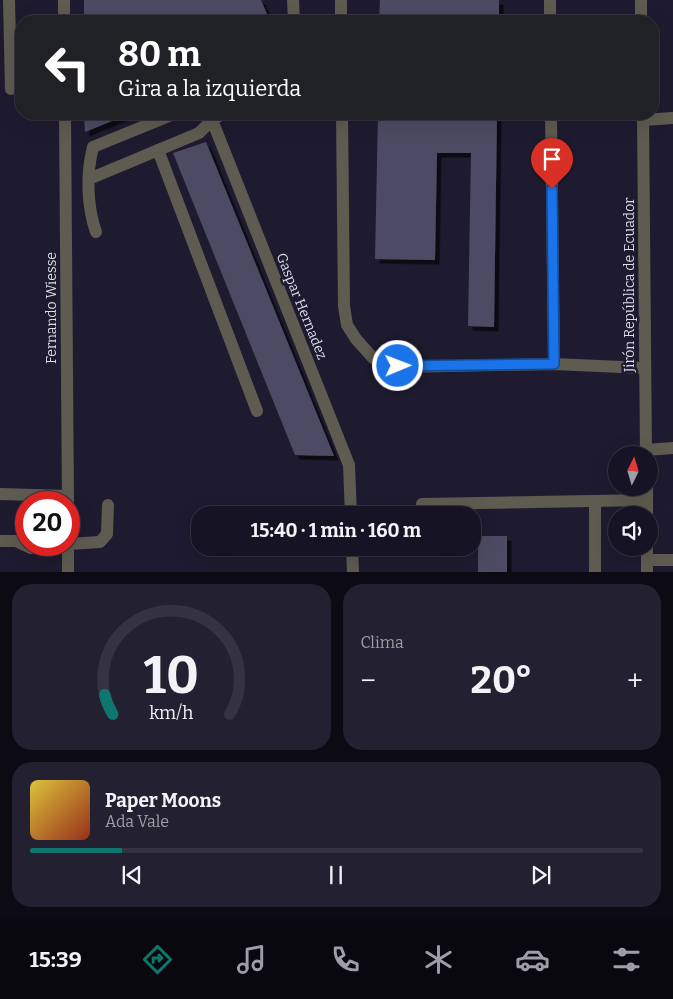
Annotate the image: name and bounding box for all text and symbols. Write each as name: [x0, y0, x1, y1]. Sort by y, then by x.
text: 80 m: [118, 33, 201, 75]
icon: left: [35, 35, 100, 100]
text: Gira a la izquierda: [118, 75, 301, 102]
pin: [531, 138, 573, 189]
icon: arrive: [538, 145, 566, 173]
street label: Jirón República de Ecuador: [621, 198, 638, 373]
street label: Gaspar Hernadez: [272, 250, 331, 362]
street label: Fernando Wiesse: [43, 252, 60, 364]
position arrow: [371, 339, 423, 391]
north arrow: [608, 446, 658, 496]
map controls: [608, 446, 658, 556]
speed limit sign: 20: [15, 491, 80, 556]
button: sound: [608, 506, 658, 556]
text: 15:40 · 1 min · 160 m: [251, 519, 421, 542]
text: Clima: [361, 633, 404, 652]
text: 10: [144, 644, 199, 707]
text: 20°: [471, 657, 532, 703]
text: −: [361, 664, 376, 697]
text: +: [627, 664, 643, 697]
text: km/h: [149, 702, 193, 724]
text: Paper Moons: [105, 789, 221, 812]
text: Ada Vale: [105, 812, 169, 831]
icon: previous: [118, 861, 146, 889]
icon: pause: [322, 861, 350, 889]
icon: next: [527, 861, 555, 889]
icon: directions: [140, 942, 175, 977]
icon: music: [234, 942, 269, 977]
icon: phone: [328, 942, 363, 977]
icon: climate: [421, 942, 456, 977]
icon: car: [515, 942, 550, 977]
icon: filters: [609, 942, 644, 977]
text: 15:39: [29, 946, 82, 973]

